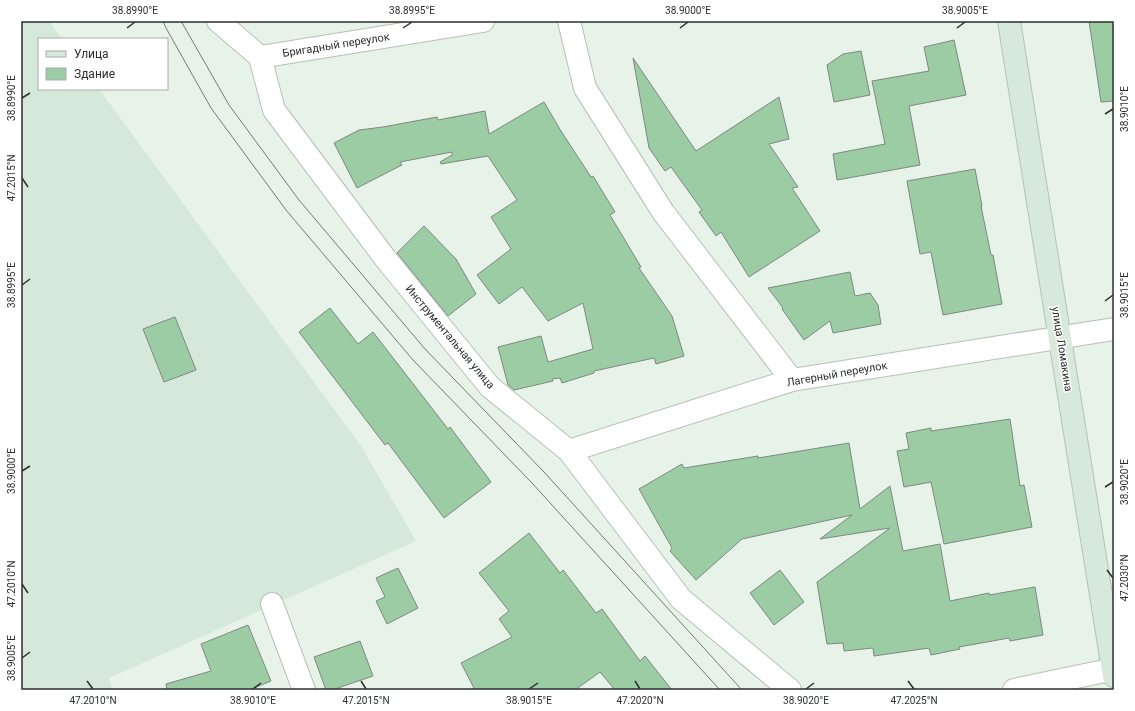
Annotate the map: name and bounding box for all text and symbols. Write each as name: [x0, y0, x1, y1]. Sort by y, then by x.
text: 38.8990°E: [112, 5, 158, 16]
text: 38.8995°E: [389, 5, 435, 16]
text: 38.9000°E: [665, 5, 711, 16]
text: 38.9005°E: [942, 5, 988, 16]
street label: Бригадный переулок: [281, 30, 391, 60]
legend: [38, 38, 168, 90]
text: Улица: [74, 47, 109, 61]
text: Здание: [74, 67, 115, 81]
text: 38.8990°E: [6, 75, 17, 121]
text: 38.9010°E: [1119, 86, 1130, 132]
text: 47.2015°N: [6, 154, 17, 202]
text: 38.8995°E: [6, 262, 17, 308]
text: 38.9015°E: [1119, 272, 1130, 318]
street label: Инструментальная улица: [403, 282, 497, 392]
street label: улица Ломакина: [1049, 306, 1075, 392]
street label: Лагерный переулок: [786, 359, 888, 389]
text: 38.9000°E: [6, 448, 17, 494]
text: 38.9020°E: [1119, 459, 1130, 505]
text: 47.2030°N: [1119, 554, 1130, 602]
text: 47.2010°N: [6, 560, 17, 608]
text: 38.9005°E: [6, 635, 17, 681]
text: 47.2010°N: [69, 695, 117, 706]
text: 38.9010°E: [230, 695, 276, 706]
text: 47.2015°N: [342, 695, 390, 706]
text: 38.9015°E: [506, 695, 552, 706]
text: 47.2020°N: [616, 695, 664, 706]
text: 38.9020°E: [783, 695, 829, 706]
text: 47.2025°N: [890, 695, 938, 706]

